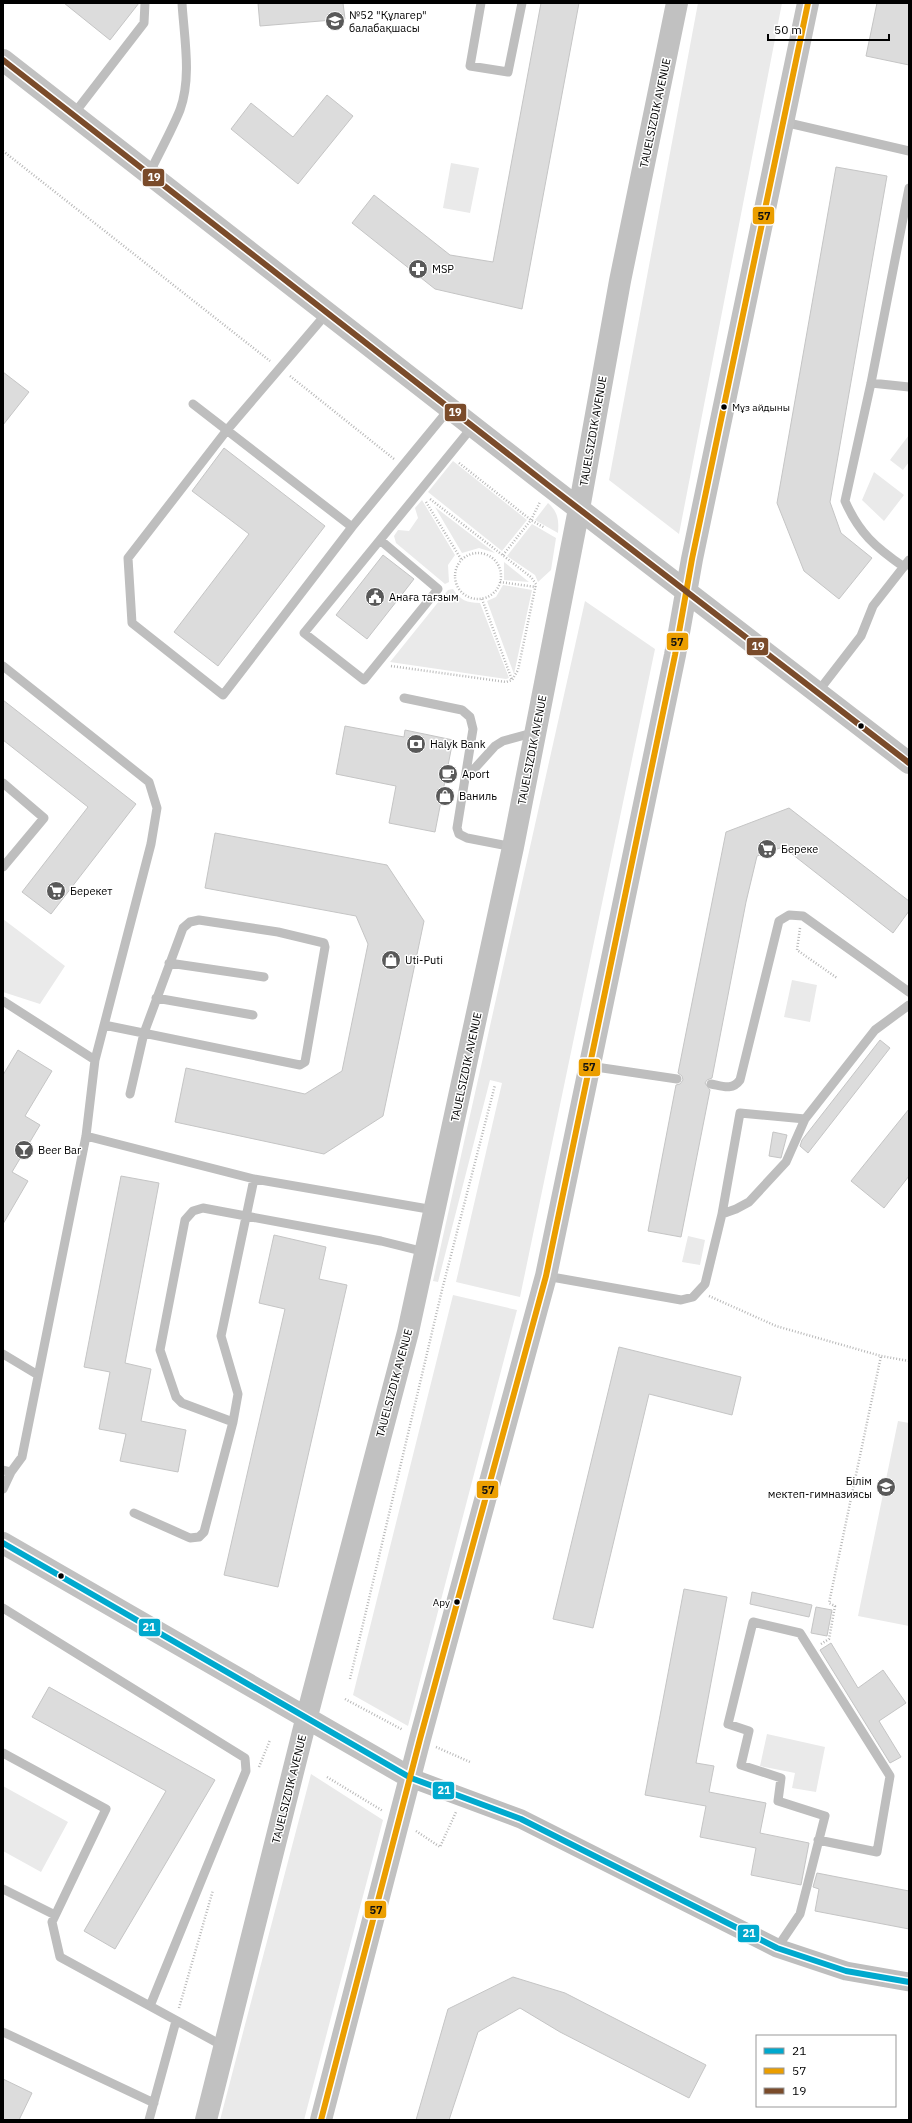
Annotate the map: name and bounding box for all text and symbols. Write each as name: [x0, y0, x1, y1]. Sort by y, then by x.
place label: №52 "Құлагер" балабақшасы: [349, 8, 427, 35]
school or university icon: №52 "Құлагер" балабақшасы: [324, 10, 346, 32]
scale bar: [768, 16, 889, 42]
text: 50 m: [774, 22, 802, 37]
street label: TAUELSIZDIK AVENUE: [637, 57, 673, 169]
line badge: 19: [142, 168, 165, 187]
text: 19: [147, 170, 161, 184]
line badge: 57: [752, 206, 775, 225]
text: 57: [757, 209, 771, 223]
pharmacy icon: MSP: [407, 258, 429, 280]
place label: MSP: [432, 262, 454, 276]
street label: TAUELSIZDIK AVENUE: [576, 375, 610, 487]
place label: Мұз айдыны: [732, 401, 790, 414]
marker: Мұз айдыны: [719, 402, 729, 412]
line badge: 19: [444, 403, 467, 422]
text: 19: [448, 405, 462, 419]
public building icon: Анаға тағзым: [364, 586, 386, 608]
place label: Анаға тағзым: [389, 590, 459, 604]
line badge: 57: [666, 632, 689, 651]
text: 57: [670, 635, 684, 649]
line badge: 19: [746, 637, 769, 656]
text: 19: [751, 639, 765, 653]
street label: TAUELSIZDIK AVENUE: [514, 694, 550, 806]
unlabelled marker: [856, 721, 866, 731]
bank icon: Halyk Bank: [405, 733, 427, 755]
place label: Halyk Bank: [430, 737, 486, 751]
cafe icon: Aport: [437, 763, 459, 785]
place label: Aport: [462, 767, 490, 781]
shop icon: Ваниль: [434, 785, 456, 807]
place label: Ваниль: [459, 789, 497, 803]
supermarket icon: Береке: [756, 838, 778, 860]
place label: Береке: [781, 842, 818, 856]
supermarket icon: Берекет: [45, 880, 67, 902]
place label: Берекет: [70, 884, 112, 898]
shop icon: Uti-Puti: [380, 949, 402, 971]
place label: Uti-Puti: [405, 953, 443, 967]
street label: TAUELSIZDIK AVENUE: [448, 1011, 484, 1123]
line badge: 57: [578, 1058, 601, 1077]
text: 57: [582, 1060, 596, 1074]
bar icon: Beer Bar: [13, 1139, 35, 1161]
place label: Beer Bar: [38, 1143, 81, 1157]
street label: TAUELSIZDIK AVENUE: [373, 1327, 415, 1439]
place label: Білім мектеп-гимназиясы: [768, 1474, 872, 1501]
school or university icon: Білім мектеп-гимназиясы: [875, 1476, 897, 1498]
line badge: 57: [476, 1480, 499, 1499]
text: 57: [481, 1483, 495, 1497]
unlabelled marker: [56, 1571, 66, 1581]
place label: Ару: [433, 1596, 450, 1609]
marker: Ару: [452, 1597, 462, 1607]
line badge: 21: [138, 1618, 161, 1637]
text: 21: [142, 1620, 156, 1634]
street label: TAUELSIZDIK AVENUE: [269, 1733, 309, 1845]
line badge: 21: [432, 1781, 455, 1800]
text: 21: [437, 1783, 451, 1797]
line badge: 57: [364, 1900, 387, 1919]
text: 57: [369, 1903, 383, 1917]
line badge: 21: [737, 1924, 760, 1943]
text: 21: [742, 1926, 756, 1940]
legend: [756, 2035, 896, 2107]
text: 21: [792, 2043, 806, 2058]
text: 57: [792, 2063, 806, 2078]
text: 19: [792, 2083, 806, 2098]

